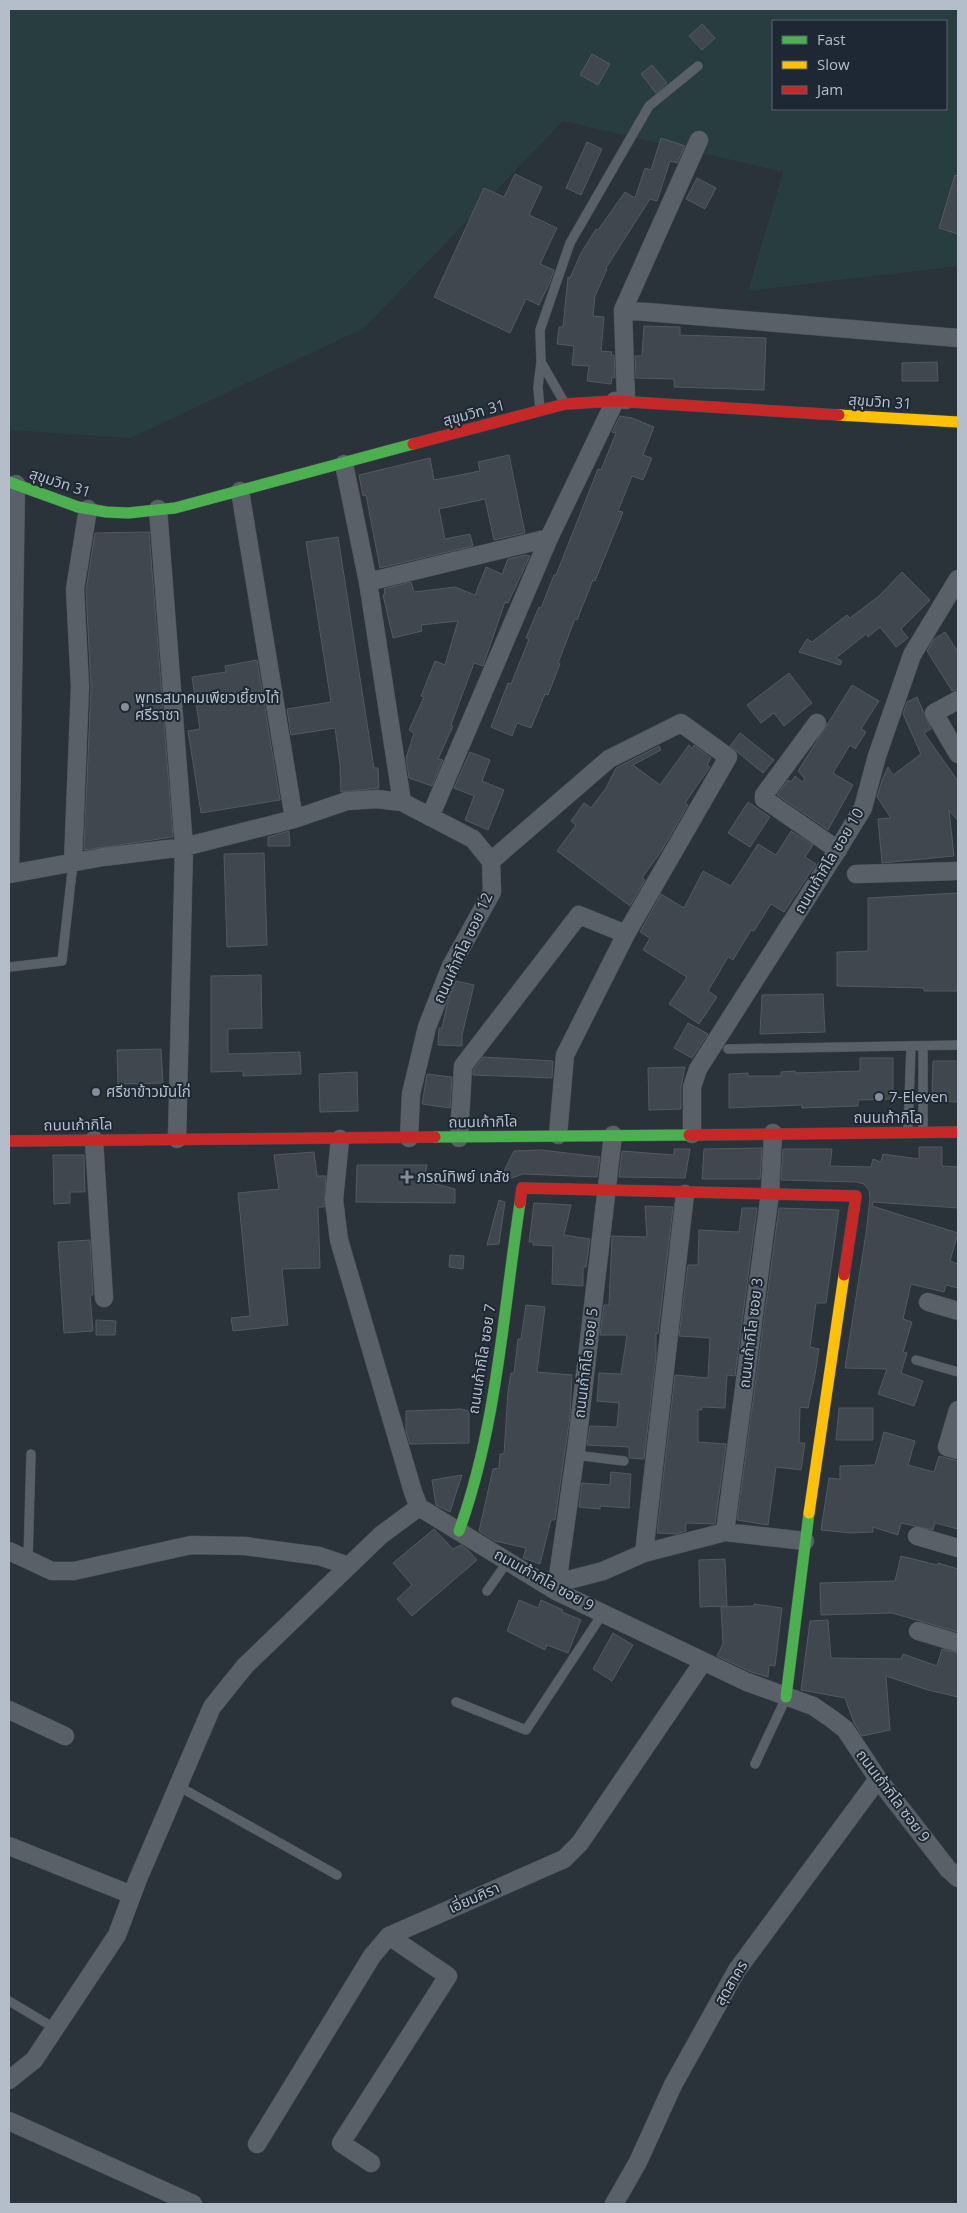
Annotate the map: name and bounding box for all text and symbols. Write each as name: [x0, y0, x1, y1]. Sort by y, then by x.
legend: [772, 20, 947, 110]
text: Fast: [817, 29, 846, 49]
text: Slow: [817, 54, 850, 74]
text: Jam: [815, 79, 843, 99]
street label: สุขุมวิท 31: [848, 389, 912, 413]
street label: สุขุมวิท 31: [440, 394, 507, 430]
street label: สุขุมวิท 31: [27, 463, 94, 501]
place label: พุทธสมาคมเพียวเยี้ยงไท้ ศรีราชา: [135, 687, 279, 724]
marker: พุทธสมาคมเพียวเยี้ยงไท้ ศรีราชา: [119, 701, 131, 713]
street label: ถนนเก้ากิโล ซอย 10: [789, 804, 868, 917]
street label: ถนนเก้ากิโล ซอย 12: [428, 889, 496, 1006]
place label: ศรีชาข้าวมันไก่: [106, 1081, 191, 1101]
marker: ศรีชาข้าวมันไก่: [90, 1086, 102, 1098]
place label: 7-Eleven: [889, 1086, 948, 1106]
marker: 7-Eleven: [873, 1091, 885, 1103]
street label: ถนนเก้ากิโล: [854, 1107, 922, 1127]
street label: ถนนเก้ากิโล: [448, 1110, 518, 1132]
street label: ถนนเก้ากิโล: [43, 1113, 113, 1135]
place label: ภรณ์ทิพย์ เภสัช: [417, 1166, 510, 1186]
marker: ภรณ์ทิพย์ เภสัช: [401, 1171, 413, 1183]
street label: ถนนเก้ากิโล ซอย 3: [733, 1276, 767, 1389]
street label: ถนนเก้ากิโล ซอย 7: [462, 1302, 500, 1415]
street label: ถนนเก้ากิโล ซอย 5: [568, 1306, 602, 1419]
street label: ถนนเก้ากิโล ซอย 9: [491, 1543, 598, 1615]
street label: ถนนเก้ากิโล ซอย 9: [852, 1745, 935, 1846]
street label: เอี่ยมศิรา: [445, 1877, 502, 1917]
street label: สุดสาคร: [709, 1956, 751, 2009]

